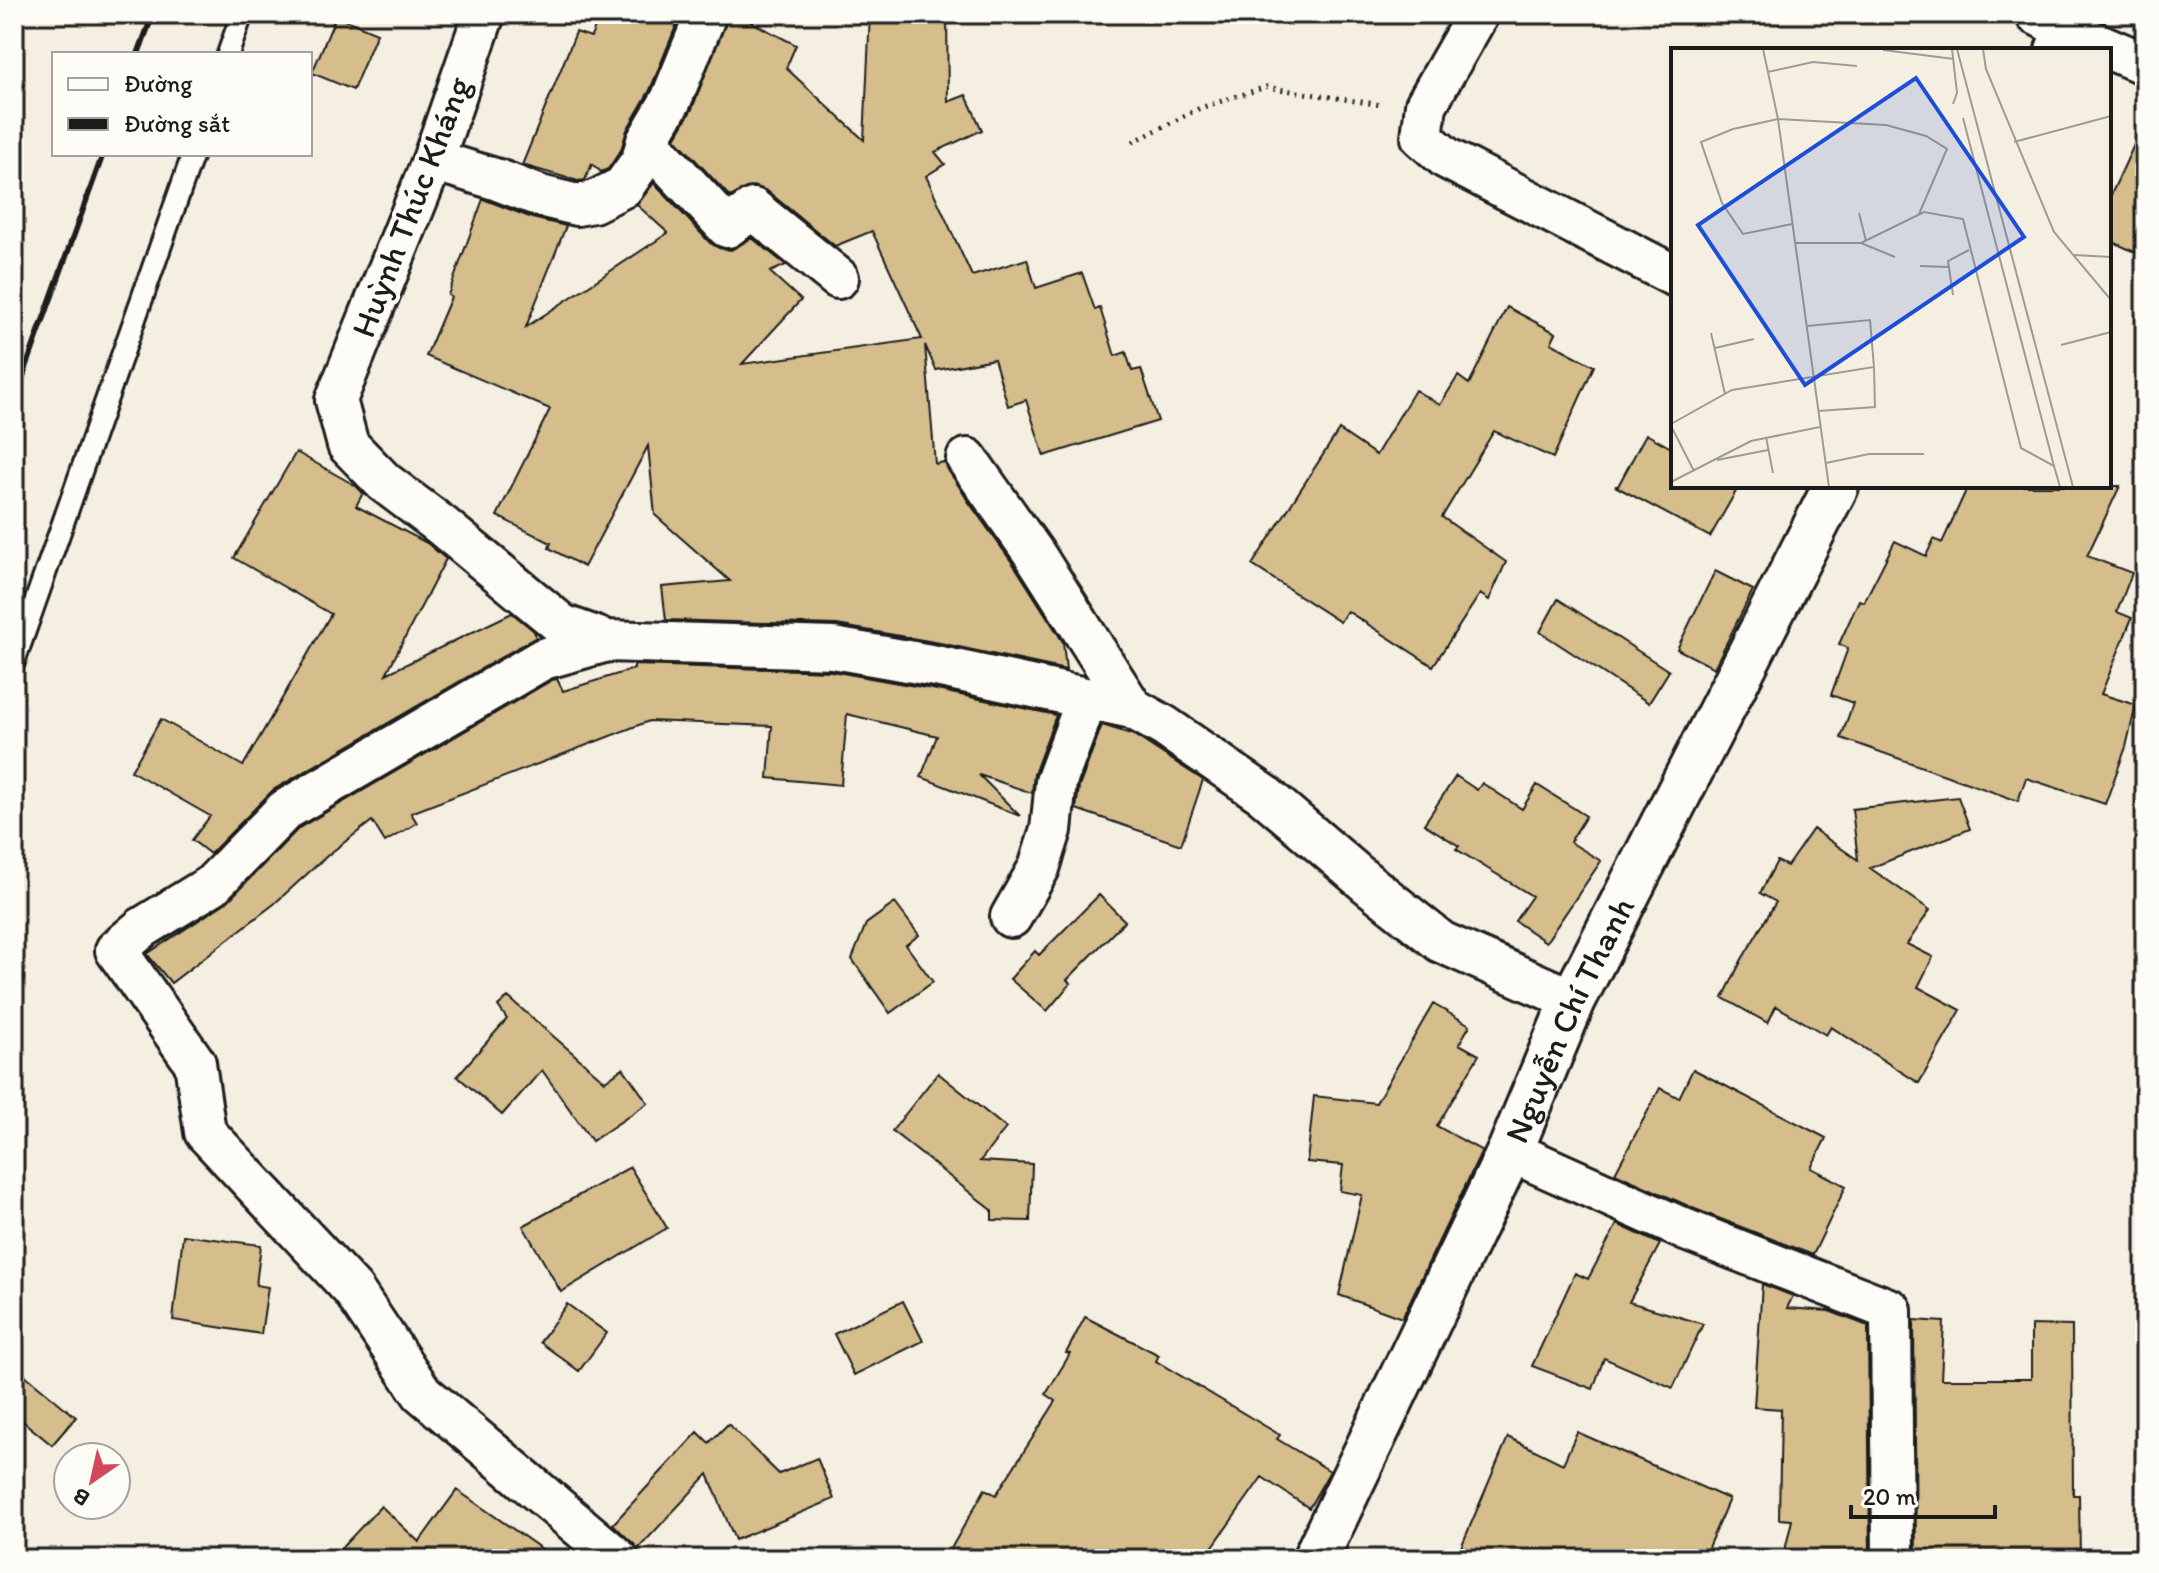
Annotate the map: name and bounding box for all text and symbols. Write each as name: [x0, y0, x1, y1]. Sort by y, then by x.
inset map: [1671, 48, 2111, 488]
legend: [52, 52, 312, 156]
text: Đường: [124, 69, 193, 98]
street label: Huỳnh Thúc Kháng: [342, 70, 480, 343]
text: Đường sắt: [124, 109, 230, 138]
street label: Nguyễn Chí Thanh: [1495, 890, 1643, 1149]
north arrow: [52, 1441, 132, 1521]
scale bar: [1851, 1469, 1995, 1519]
text: B: [68, 1482, 95, 1512]
text: 20 m: [1863, 1482, 1916, 1511]

